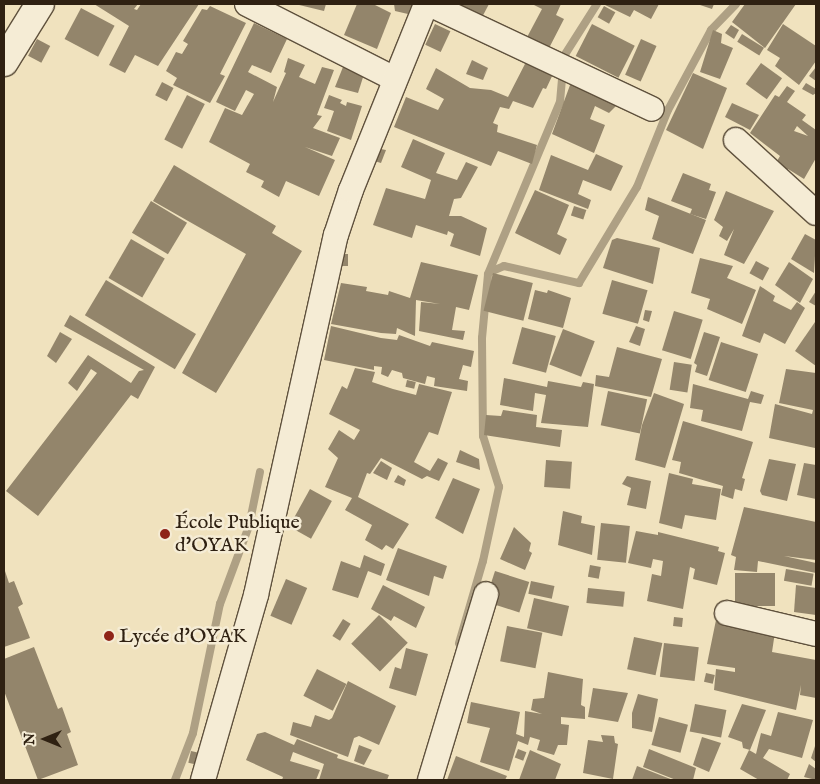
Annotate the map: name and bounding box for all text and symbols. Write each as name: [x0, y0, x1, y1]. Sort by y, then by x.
place label: École Publique d'OYAK: [175, 510, 300, 557]
marker: École Publique d'OYAK: [159, 528, 171, 540]
place label: Lycée d'OYAK: [119, 624, 247, 648]
marker: Lycée d'OYAK: [103, 630, 115, 642]
north arrow: [20, 714, 70, 764]
text: N: [21, 733, 39, 745]

